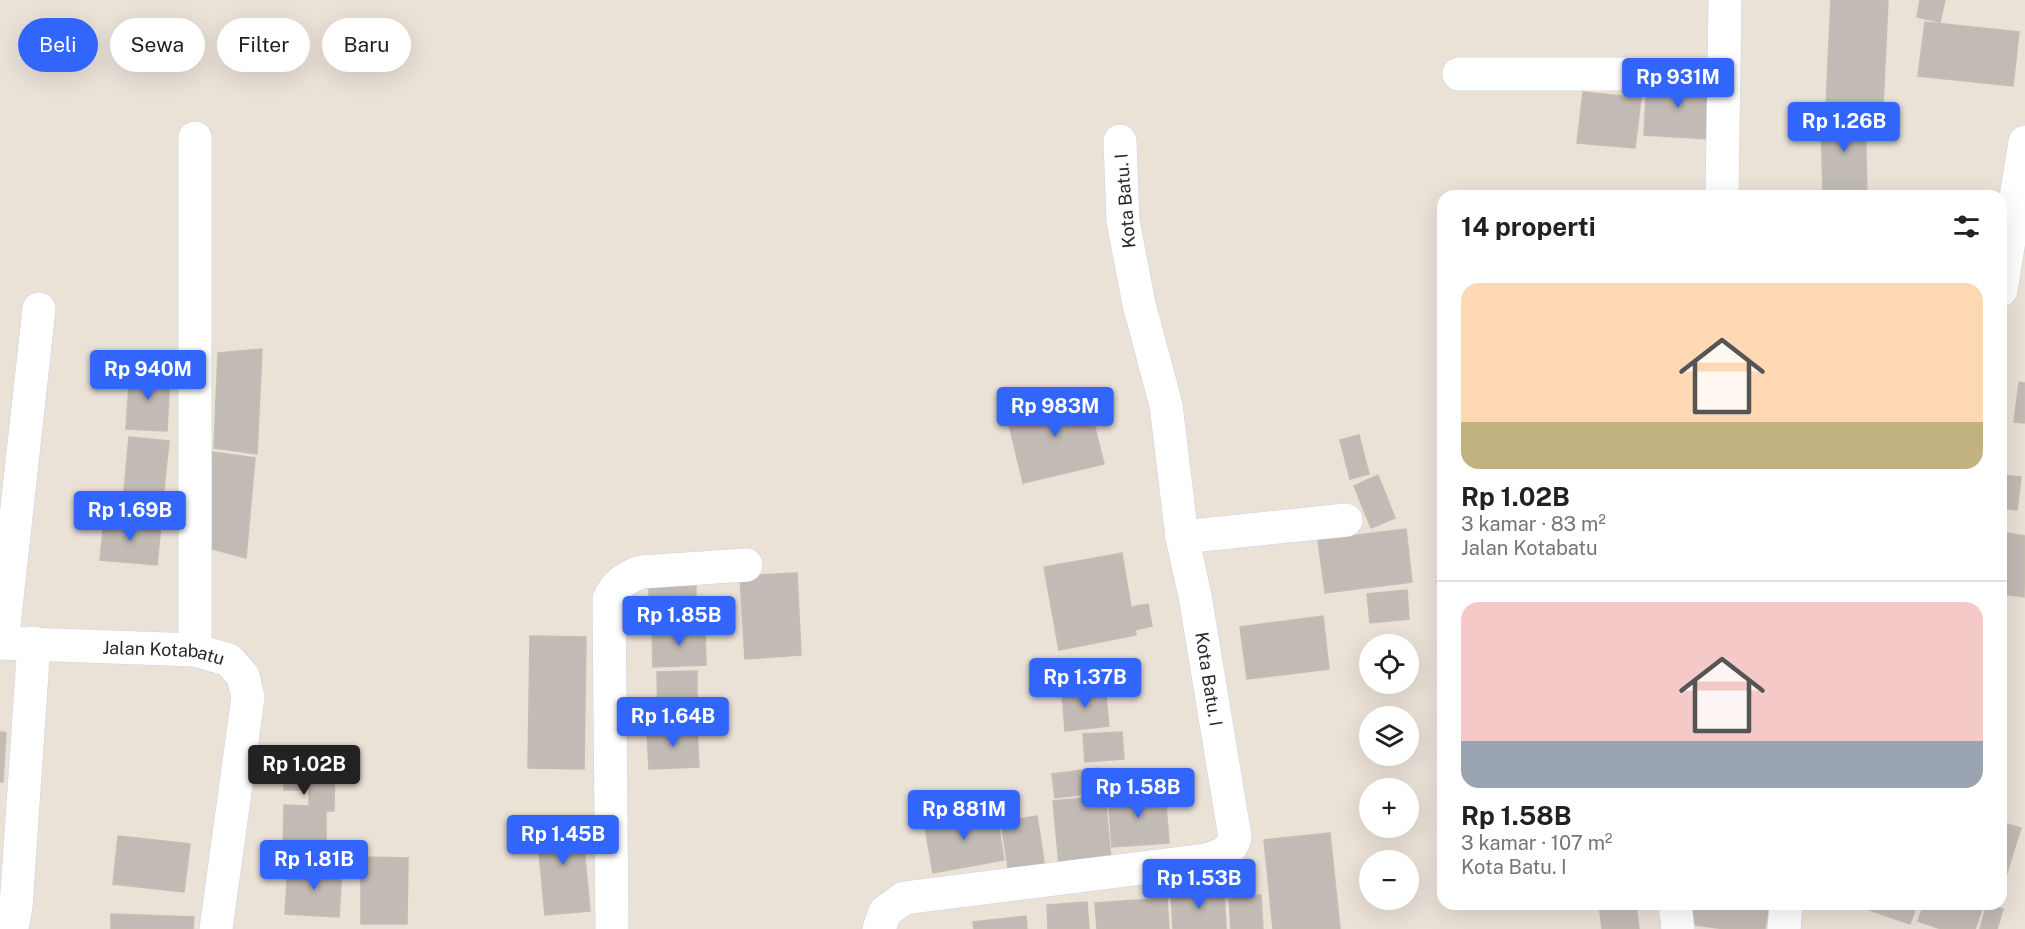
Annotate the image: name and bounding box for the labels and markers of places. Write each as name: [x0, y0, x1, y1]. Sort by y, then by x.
pin: Rp 931M: [1623, 58, 1733, 109]
pin: Rp 1.26B: [1782, 102, 1906, 153]
pin: Rp 940M: [93, 350, 203, 401]
pin: Rp 983M: [1000, 387, 1110, 438]
pin: Rp 1.69B: [68, 491, 192, 542]
pin: Rp 1.85B: [617, 596, 741, 647]
pin: Rp 1.37B: [1023, 658, 1147, 709]
pin: Rp 1.64B: [611, 697, 735, 748]
pin: Rp 1.02B: [242, 745, 366, 796]
pin: Rp 1.58B: [1076, 768, 1200, 819]
pin: Rp 881M: [909, 790, 1019, 841]
pin: Rp 1.45B: [501, 815, 625, 866]
pin: Rp 1.81B: [252, 840, 376, 891]
pin: Rp 1.53B: [1137, 859, 1261, 910]

